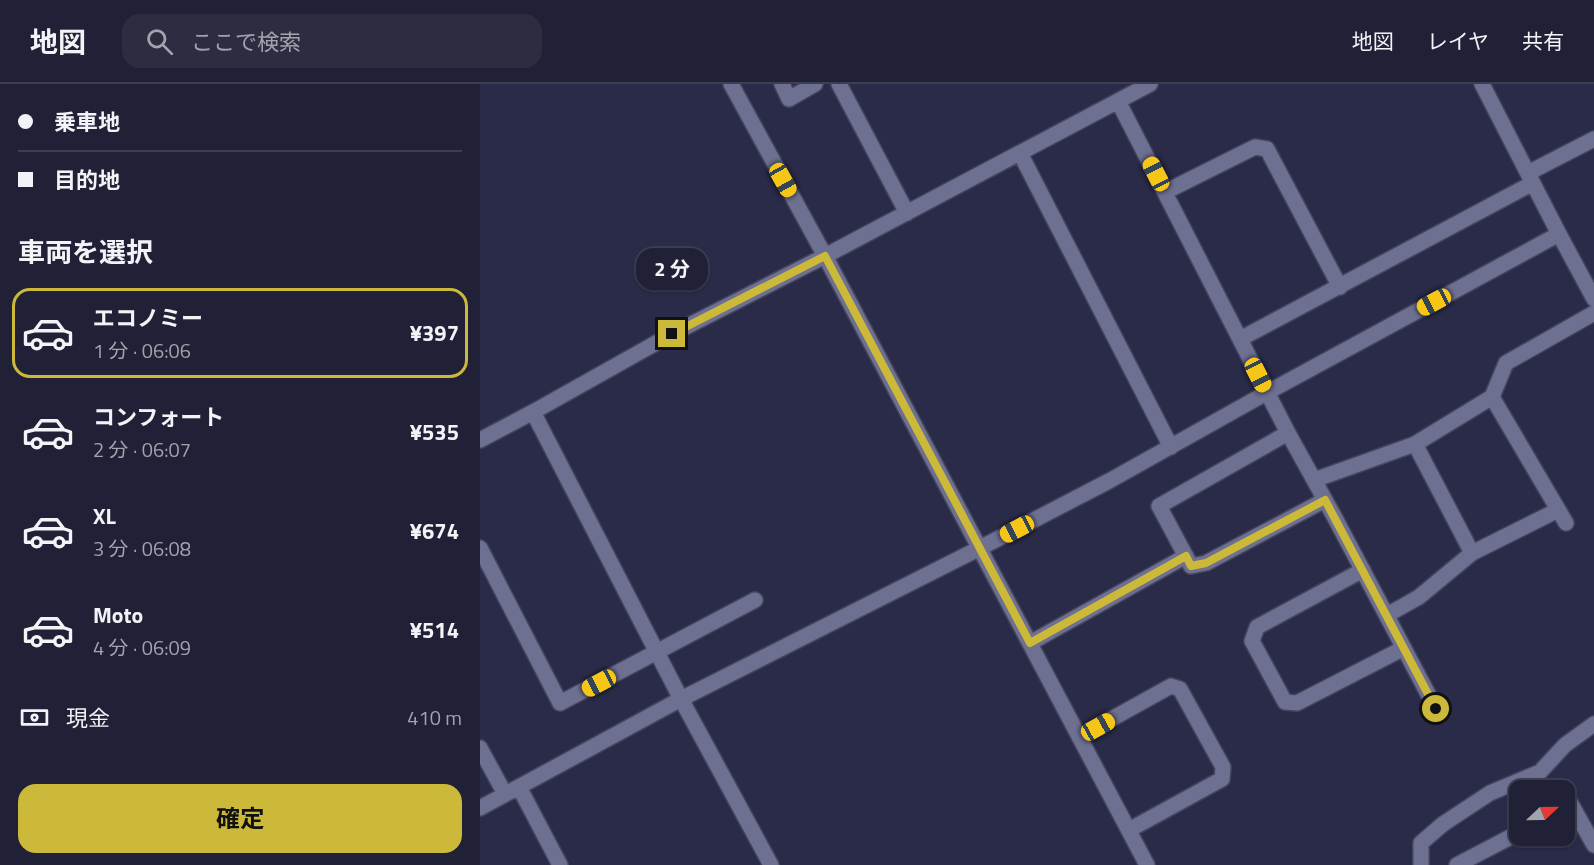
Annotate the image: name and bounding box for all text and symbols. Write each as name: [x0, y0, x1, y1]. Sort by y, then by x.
search box: [122, 14, 542, 68]
text: 地図: [30, 20, 86, 63]
icon: search: [143, 25, 176, 58]
text: ここで検索: [191, 25, 301, 59]
text: 地図: [1352, 25, 1394, 57]
text: レイヤ: [1427, 25, 1489, 57]
text: 共有: [1522, 25, 1564, 57]
text: 乗車地: [54, 105, 120, 139]
car: [1140, 154, 1172, 194]
car: [766, 160, 800, 200]
text: 目的地: [54, 163, 120, 197]
text: 車両を選択: [18, 231, 153, 272]
callout: 2 分: [636, 247, 708, 289]
text: 2 分: [654, 253, 690, 284]
car: [1414, 286, 1454, 318]
text: エコノミー: [93, 301, 203, 335]
icon: car: [21, 306, 75, 360]
text: ¥397: [410, 316, 459, 350]
route end: [658, 320, 685, 347]
text: 1 分 · 06:06: [93, 335, 191, 366]
car: [1242, 355, 1274, 395]
text: コンフォート: [93, 400, 224, 434]
icon: car: [21, 405, 75, 459]
text: ¥535: [410, 415, 459, 449]
text: 2 分 · 06:07: [93, 434, 191, 465]
text: XL: [93, 499, 116, 533]
icon: car: [21, 504, 75, 558]
car: [997, 513, 1037, 545]
text: ¥674: [410, 514, 459, 548]
text: 3 分 · 06:08: [93, 533, 191, 564]
text: Moto: [93, 598, 143, 632]
icon: car: [21, 603, 75, 657]
text: ¥514: [410, 613, 459, 647]
text: 4 分 · 06:09: [93, 632, 191, 663]
car: [579, 667, 619, 699]
route start: [1422, 695, 1449, 722]
icon: cash: [18, 701, 51, 734]
text: 現金: [66, 701, 110, 735]
text: 410 m: [407, 702, 462, 733]
car: [1078, 710, 1118, 744]
north arrow: [1509, 780, 1575, 846]
map controls: [1509, 780, 1575, 846]
button: 確定: [18, 784, 462, 853]

